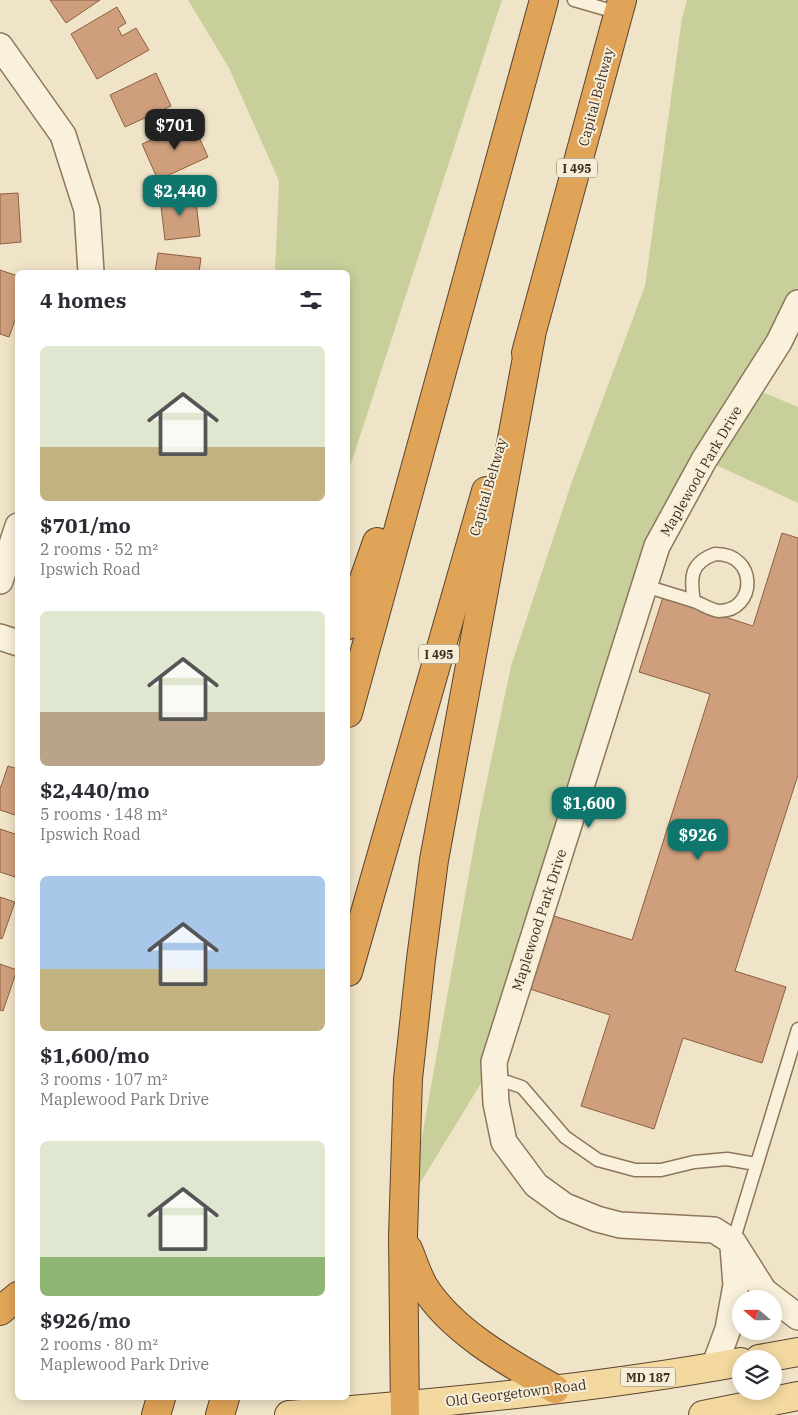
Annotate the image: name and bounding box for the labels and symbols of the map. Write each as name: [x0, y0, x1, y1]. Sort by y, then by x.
street label: Capital Beltway: [574, 45, 618, 148]
pin: $701: [145, 108, 205, 151]
road number: I 495: [557, 158, 597, 178]
pin: $2,440: [139, 174, 221, 217]
street label: Maplewood Park Drive: [656, 402, 746, 540]
street label: Capital Beltway: [465, 435, 511, 538]
road number: I 495: [419, 644, 459, 664]
pin: $1,600: [548, 786, 630, 829]
pin: $926: [668, 818, 728, 861]
street label: Maplewood Park Drive: [508, 847, 570, 993]
north arrow: [732, 1290, 782, 1340]
road number: MD 187: [620, 1368, 676, 1386]
street label: Old Georgetown Road: [444, 1375, 588, 1411]

